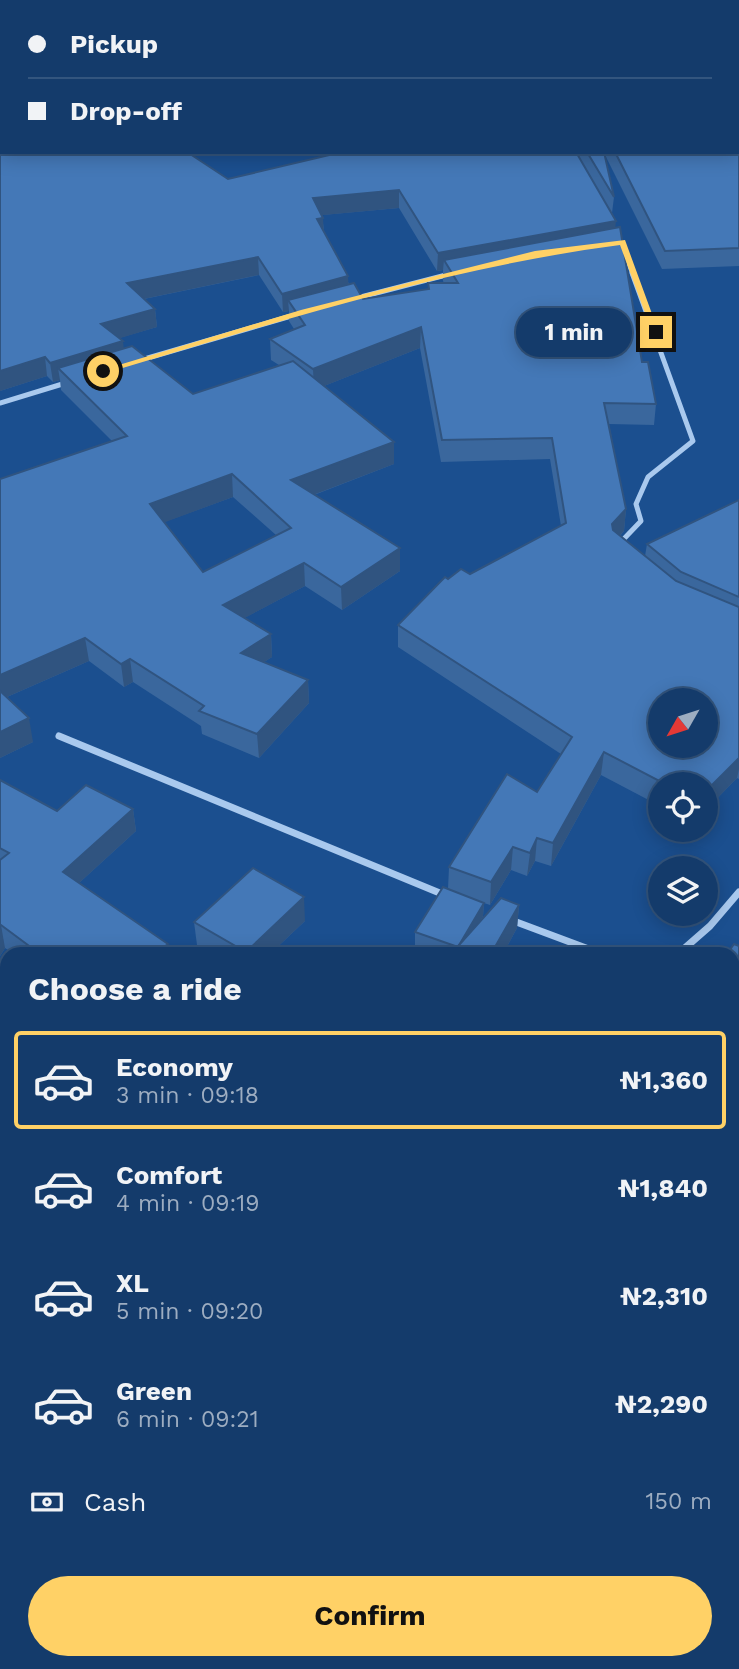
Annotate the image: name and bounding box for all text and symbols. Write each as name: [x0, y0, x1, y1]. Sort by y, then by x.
text: Pickup: [70, 29, 158, 59]
text: Drop-off: [70, 96, 182, 126]
callout: 1 min: [516, 308, 632, 356]
route end: [640, 316, 672, 348]
text: 1 min: [544, 319, 604, 346]
route start: [87, 355, 119, 387]
north arrow: [648, 688, 718, 758]
map controls: [648, 688, 718, 926]
button: locate: [648, 772, 718, 842]
button: layers: [648, 856, 718, 926]
text: Choose a ride: [28, 970, 242, 1008]
icon: car: [32, 1049, 95, 1112]
text: Economy: [116, 1052, 233, 1082]
text: ₦1,360: [620, 1065, 708, 1095]
text: 3 min · 09:18: [116, 1082, 259, 1109]
icon: car: [32, 1157, 95, 1220]
text: Comfort: [116, 1160, 222, 1190]
text: ₦1,840: [618, 1173, 708, 1203]
text: 4 min · 09:19: [116, 1190, 260, 1217]
icon: car: [32, 1265, 95, 1328]
text: XL: [116, 1268, 149, 1298]
text: ₦2,310: [620, 1281, 708, 1311]
text: 5 min · 09:20: [116, 1298, 263, 1325]
icon: car: [32, 1373, 95, 1436]
text: Green: [116, 1376, 192, 1406]
text: ₦2,290: [615, 1389, 708, 1419]
text: 6 min · 09:21: [116, 1406, 259, 1433]
icon: cash: [28, 1483, 66, 1521]
text: Cash: [84, 1487, 146, 1517]
text: 150 m: [646, 1488, 712, 1515]
button: Confirm: [28, 1576, 712, 1656]

